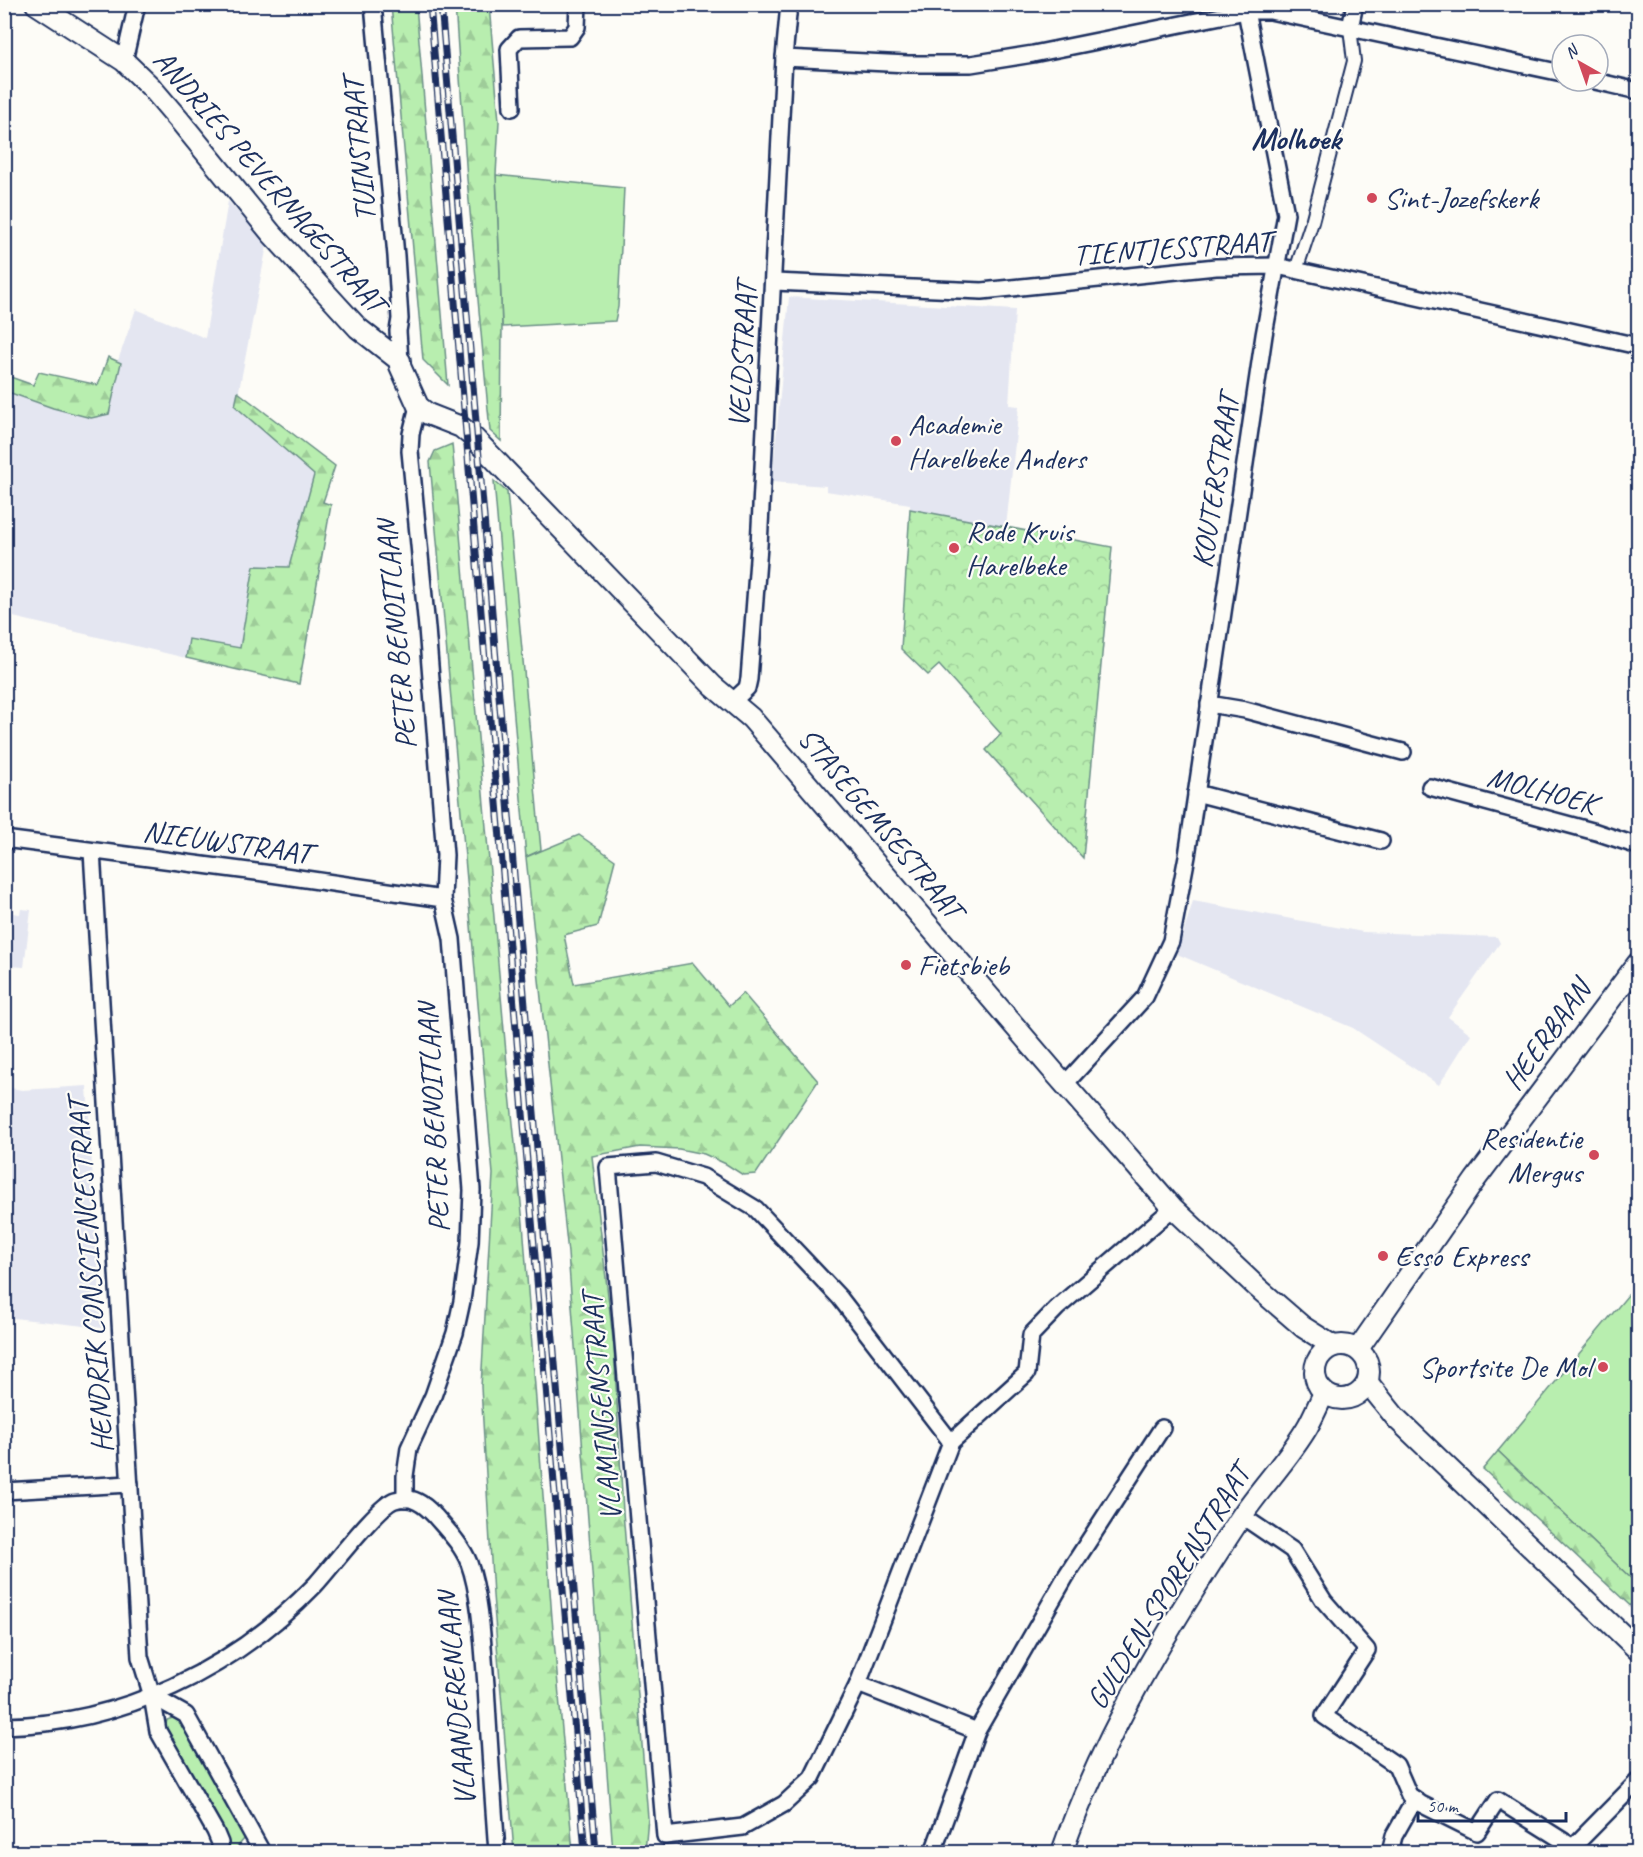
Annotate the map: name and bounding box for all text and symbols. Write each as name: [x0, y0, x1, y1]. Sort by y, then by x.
north arrow: [1550, 33, 1610, 93]
text: N: [1561, 39, 1584, 63]
street label: ANDRIES PEVERNAGESTRAAT: [145, 41, 399, 325]
street label: TUINSTRAAT: [333, 70, 384, 223]
district label: Molhoek: [1251, 118, 1344, 159]
place label: Sint-Jozefskerk: [1384, 179, 1540, 217]
marker: Sint-Jozefskerk: [1365, 191, 1379, 205]
street label: TIENTJESSTRAAT: [1072, 222, 1279, 274]
street label: VELDSTRAAT: [719, 275, 765, 429]
street label: KOUTERSTRAAT: [1183, 385, 1248, 570]
place label: Academie Harelbeke Anders: [908, 405, 1089, 477]
marker: Academie Harelbeke Anders: [889, 434, 903, 448]
place label: Rode Kruis Harelbeke: [966, 512, 1076, 584]
street label: PETER BENOITLAAN: [367, 515, 425, 751]
marker: Rode Kruis Harelbeke: [947, 541, 961, 555]
street label: STASEGEMSESTRAAT: [790, 720, 976, 931]
street label: MOLHOEK: [1483, 757, 1606, 824]
street label: NIEUWSTRAAT: [141, 811, 321, 874]
place label: Fietsbieb: [918, 946, 1011, 984]
marker: Fietsbieb: [899, 958, 913, 972]
street label: HEERBAAN: [1493, 969, 1602, 1097]
street label: PETER BENOITLAAN: [408, 999, 458, 1233]
street label: HENDRIK CONSCIENCESTRAAT: [58, 1090, 121, 1454]
place label: Residentie Mergus: [1480, 1119, 1585, 1191]
marker: Residentie Mergus: [1587, 1148, 1601, 1162]
place label: Esso Express: [1395, 1237, 1531, 1275]
marker: Esso Express: [1376, 1249, 1390, 1263]
street label: VLAMINGENSTRAAT: [572, 1285, 630, 1522]
place label: Sportsite De Mol: [1419, 1348, 1596, 1386]
marker: Sportsite De Mol: [1596, 1360, 1610, 1374]
street label: GULDEN-SPORENSTRAAT: [1078, 1452, 1262, 1716]
street label: VLAANDERENLAAN: [427, 1586, 484, 1808]
scale bar: [1418, 1785, 1566, 1823]
text: 50 m: [1427, 1795, 1460, 1817]

